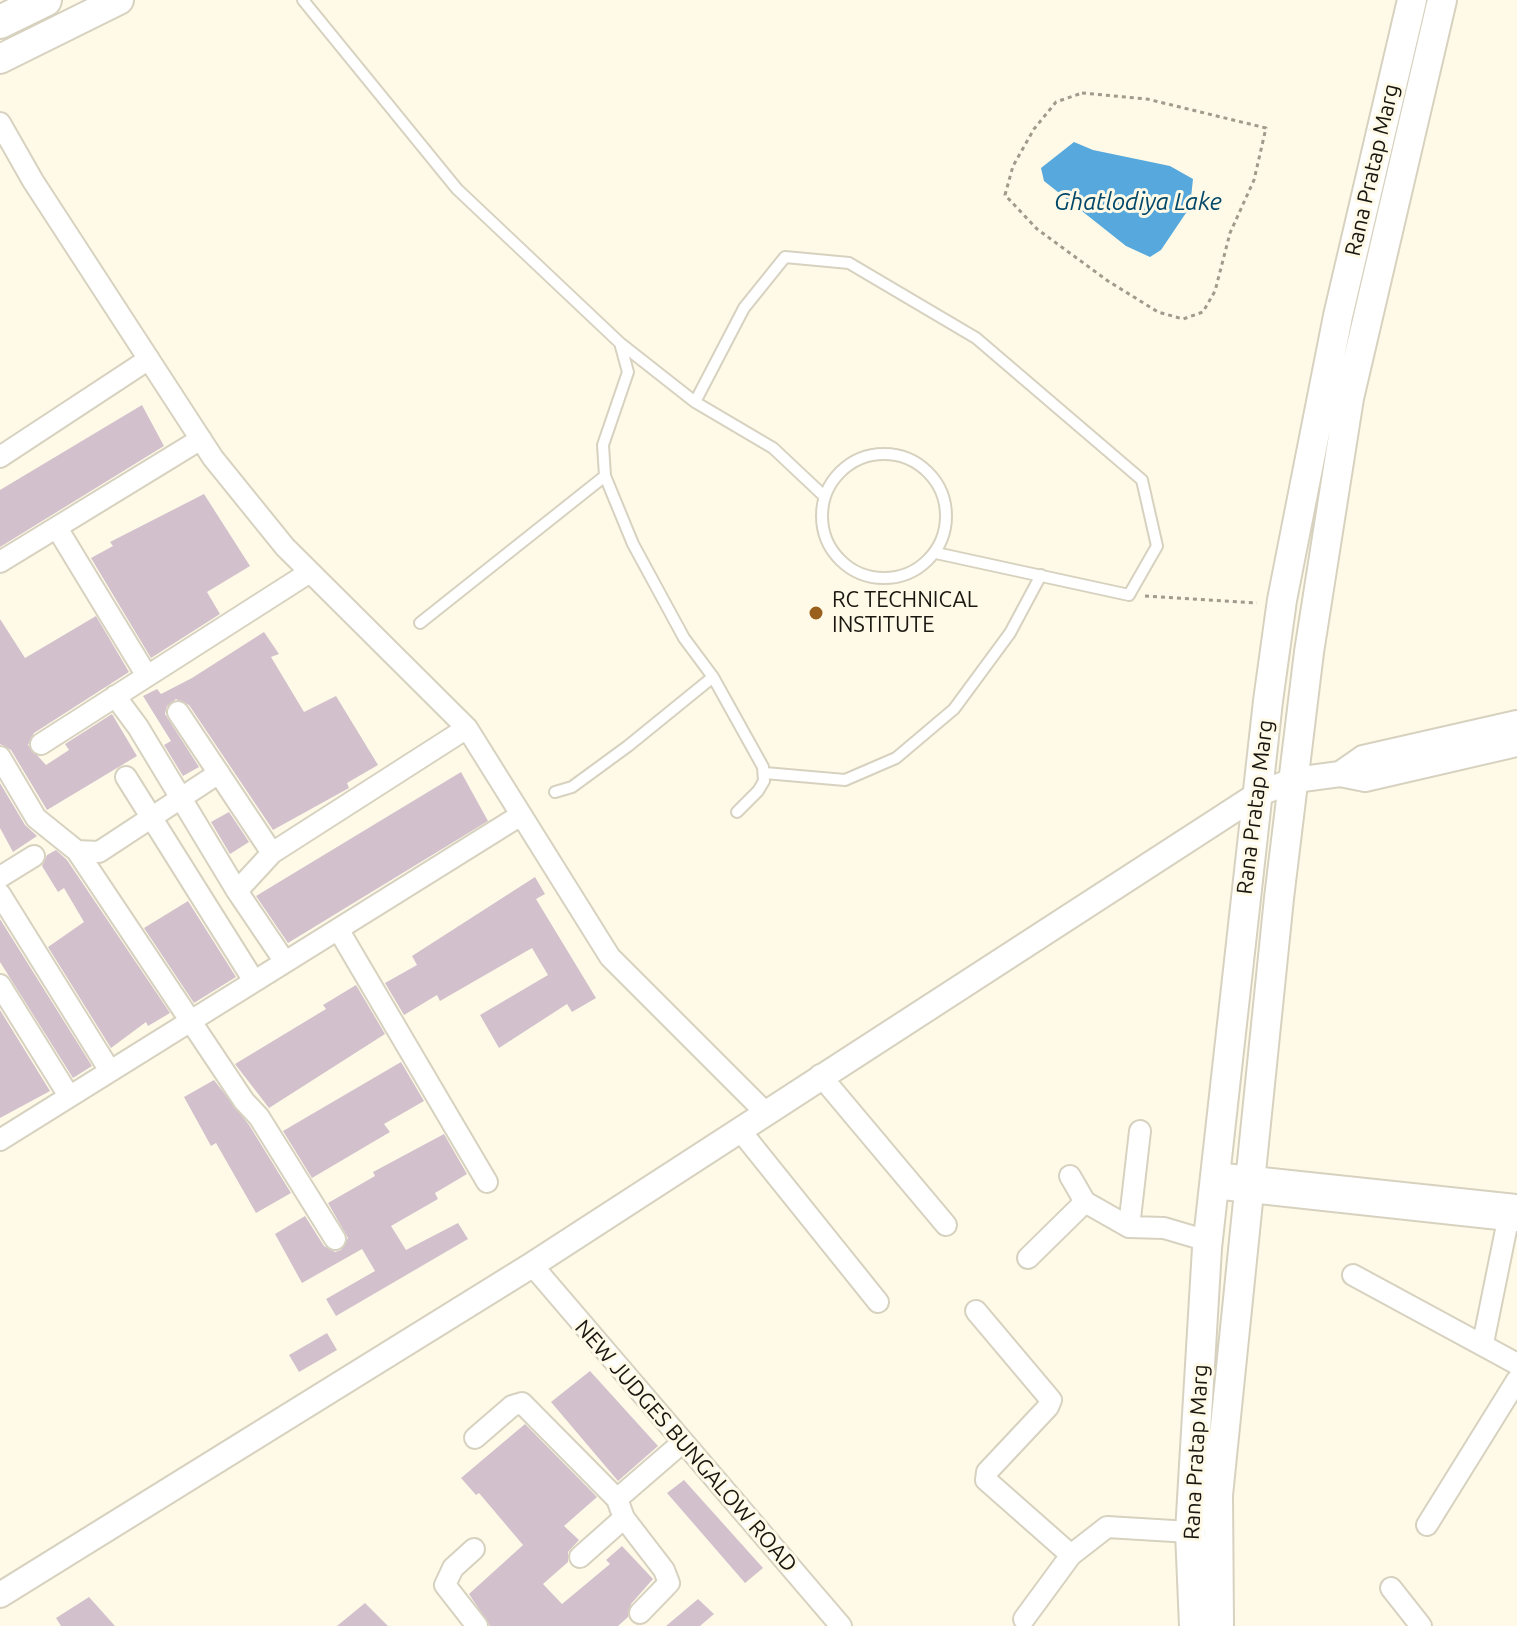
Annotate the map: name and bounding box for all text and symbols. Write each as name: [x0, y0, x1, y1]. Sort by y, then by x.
street label: Rana Pratap Marg: [1339, 81, 1405, 259]
water label: Ghatlodiya Lake: [1054, 188, 1222, 216]
place label: RC TECHNICAL INSTITUTE: [832, 587, 978, 638]
marker: RC TECHNICAL INSTITUTE: [807, 604, 825, 622]
street label: Rana Pratap Marg: [1231, 718, 1279, 896]
street label: NEW JUDGES BUNGALOW ROAD: [569, 1315, 803, 1577]
street label: Rana Pratap Marg: [1178, 1363, 1214, 1541]

